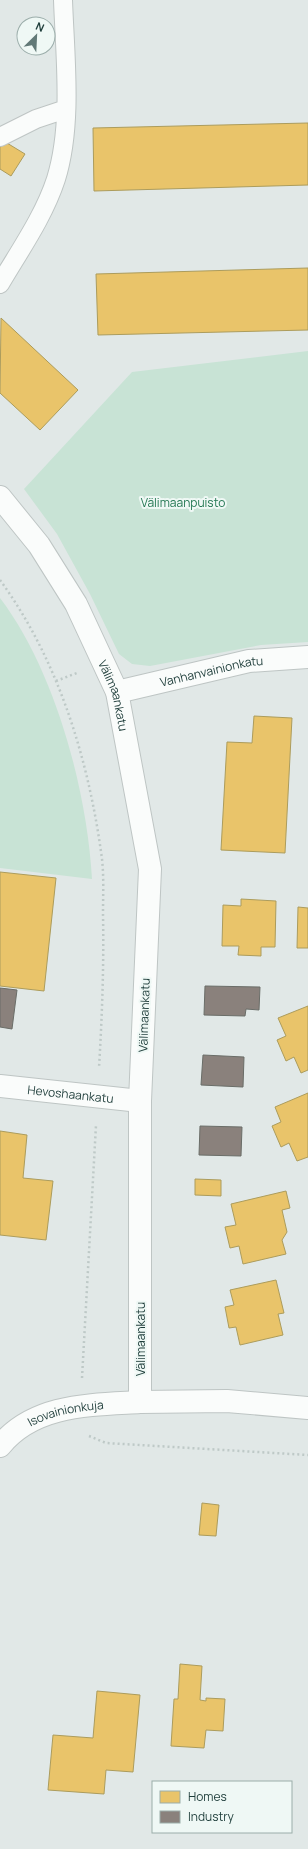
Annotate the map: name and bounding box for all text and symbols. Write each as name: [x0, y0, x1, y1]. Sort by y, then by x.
north arrow: [16, 16, 56, 56]
text: N: [34, 18, 47, 35]
park label: Välimaanpuisto: [141, 494, 225, 511]
street label: Vanhanvainionkatu: [158, 652, 264, 690]
street label: Välimaankatu: [95, 657, 133, 732]
street label: Välimaankatu: [134, 978, 154, 1052]
street label: Hevoshaankatu: [27, 1081, 114, 1107]
street label: Välimaankatu: [132, 1302, 149, 1376]
street label: Isovainionkuja: [24, 1396, 104, 1430]
legend: [152, 1781, 292, 1833]
text: Homes: [188, 1788, 227, 1805]
text: Industry: [188, 1808, 234, 1825]

